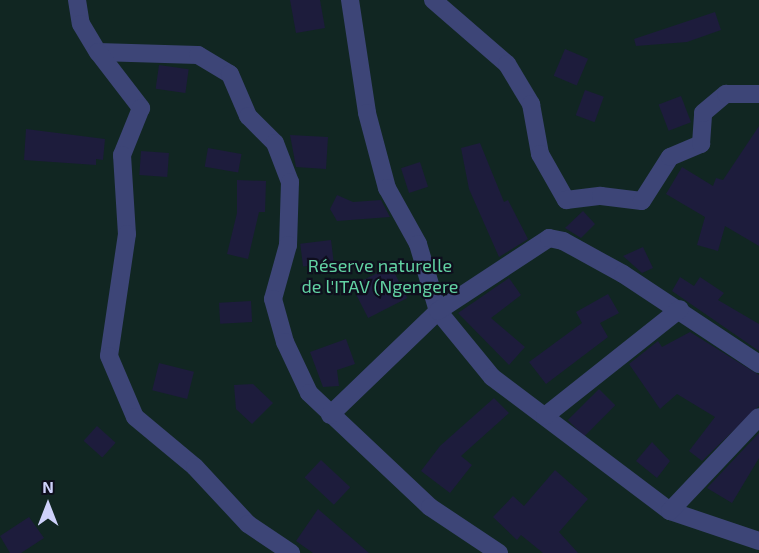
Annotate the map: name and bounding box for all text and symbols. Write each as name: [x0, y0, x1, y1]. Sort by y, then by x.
park label: Réserve naturelle de l'ITAV (Ngengere: [301, 255, 459, 298]
north arrow: [18, 475, 78, 535]
text: N: [42, 477, 54, 496]

